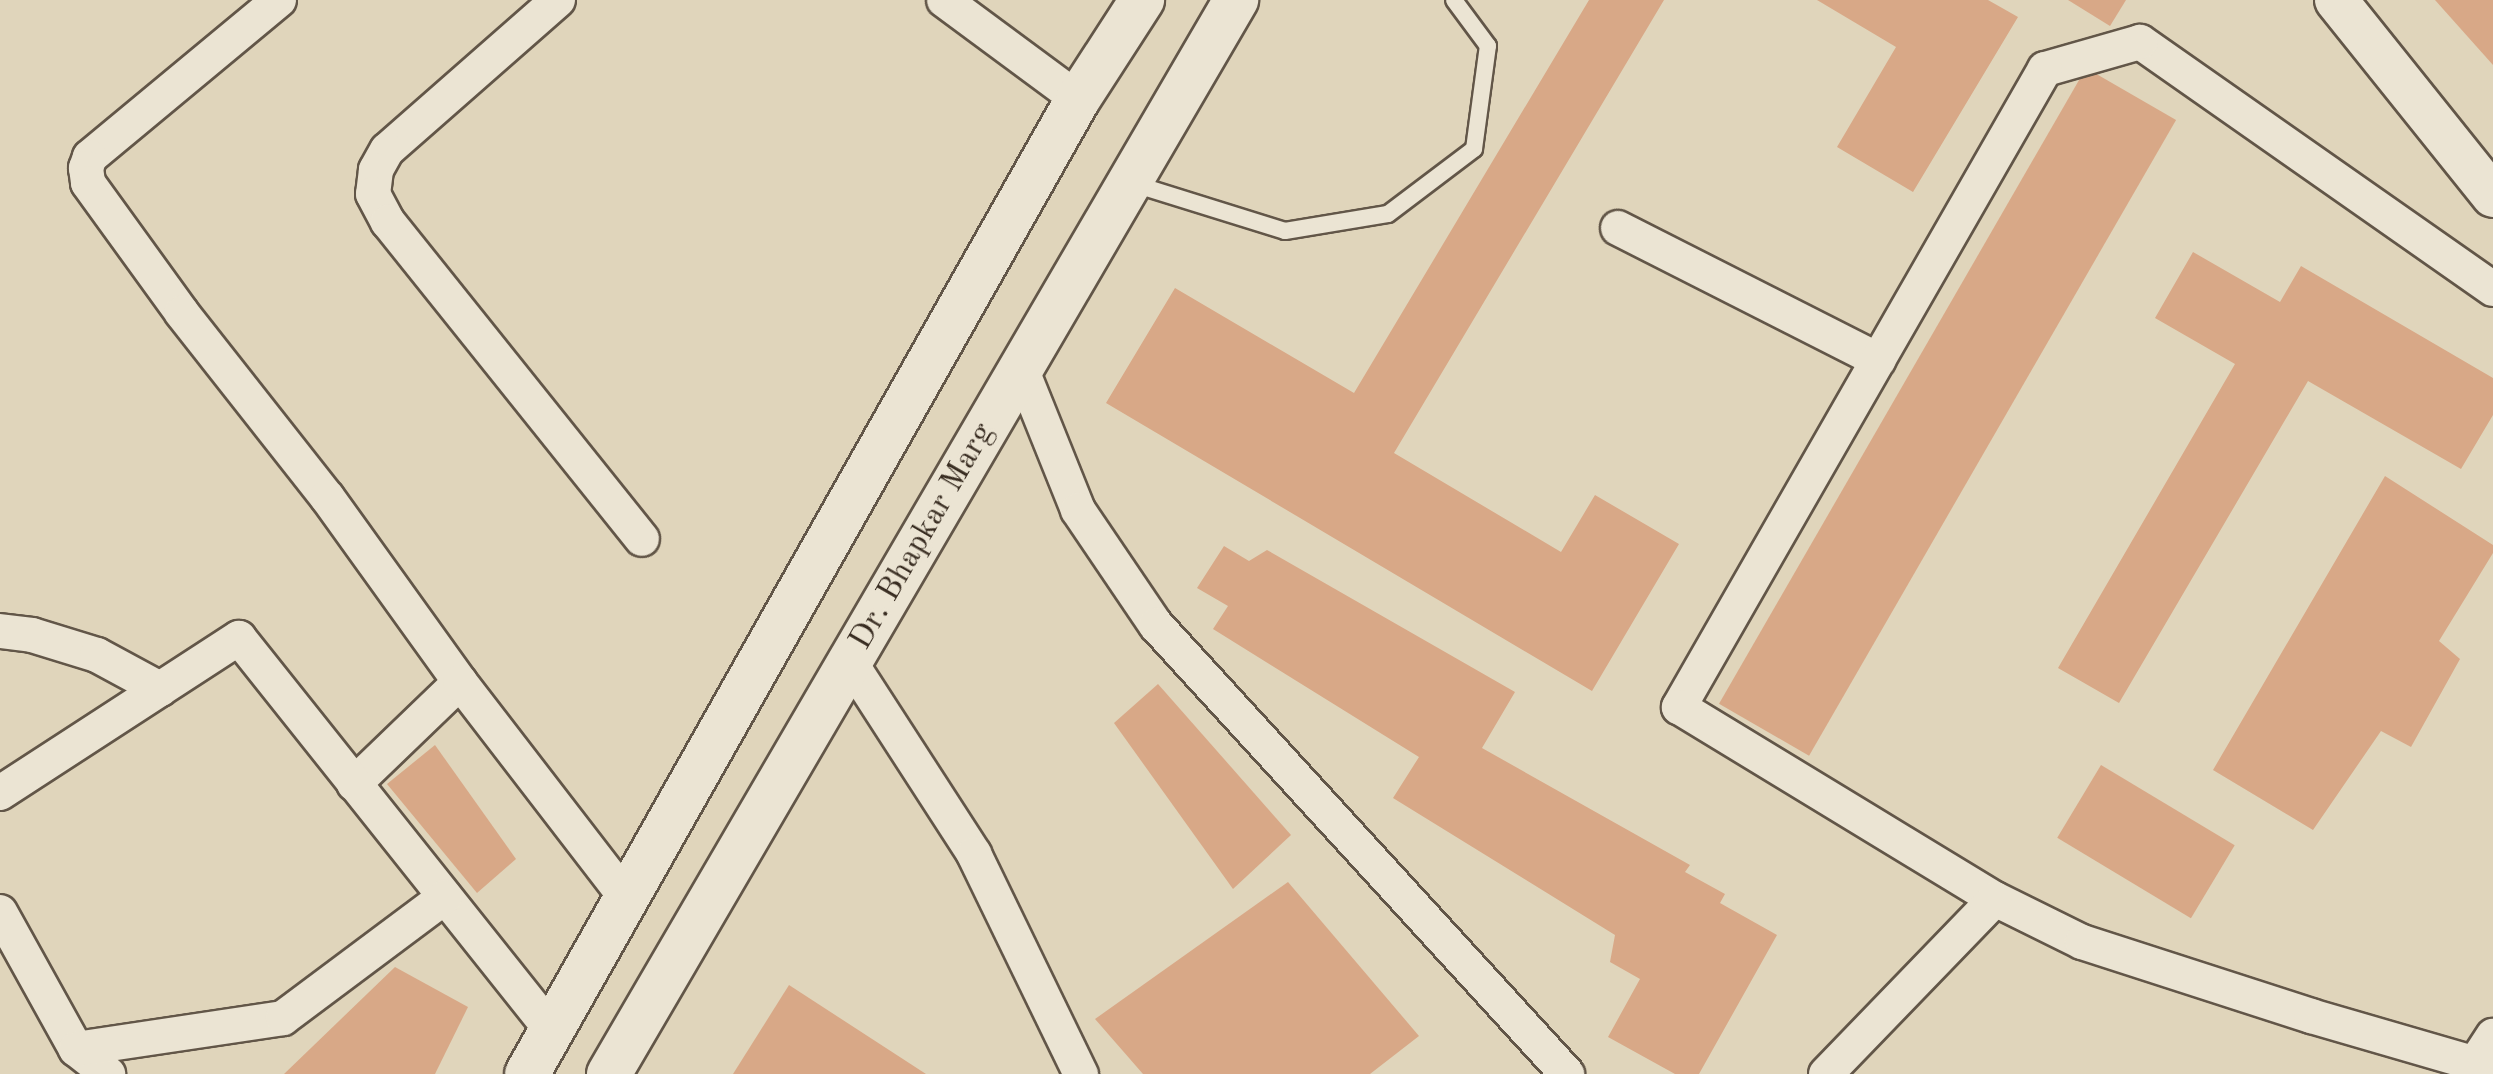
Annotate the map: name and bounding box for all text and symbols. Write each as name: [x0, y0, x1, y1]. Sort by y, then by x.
street label: Dr. Bhapkar Marg: [843, 417, 1003, 657]

